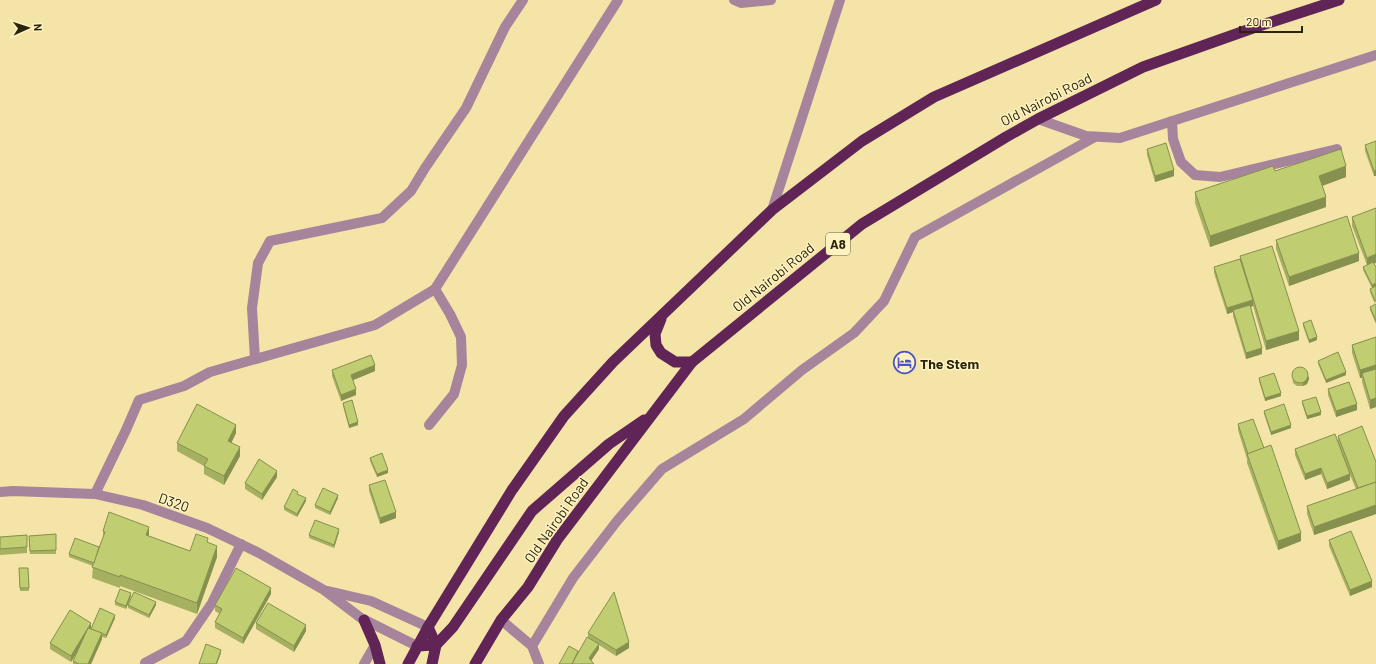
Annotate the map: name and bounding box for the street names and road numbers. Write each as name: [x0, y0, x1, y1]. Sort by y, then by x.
street label: Old Nairobi Road: [998, 69, 1094, 129]
road number: A8: [826, 233, 850, 255]
street label: Old Nairobi Road: [729, 239, 817, 315]
street label: Old Nairobi Road: [520, 474, 592, 566]
street label: D320: [156, 489, 192, 515]

